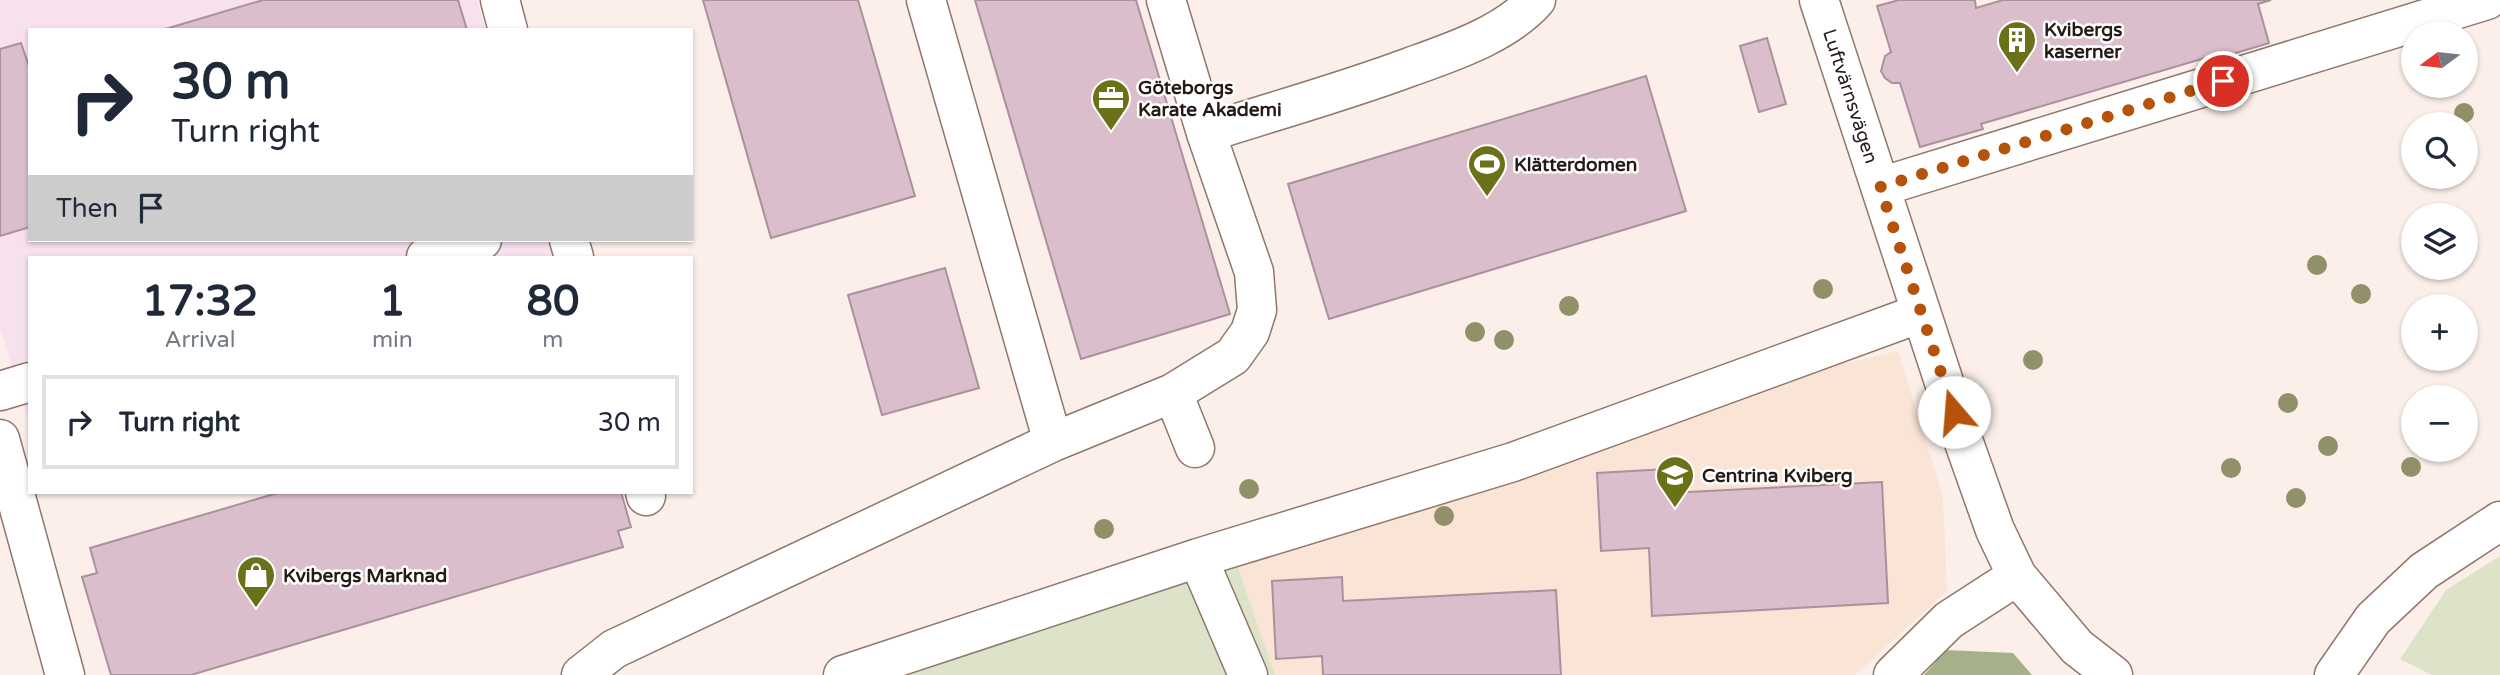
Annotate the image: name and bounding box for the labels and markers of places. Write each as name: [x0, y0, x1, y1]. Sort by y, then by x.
building icon: Kvibergs kaserner: [1996, 19, 2038, 74]
place label: Kvibergs kaserner: [2044, 19, 2122, 63]
pin: [2193, 51, 2253, 111]
office icon: Göteborgs Karate Akademi: [1090, 77, 1132, 132]
place label: Göteborgs Karate Akademi: [1138, 77, 1282, 121]
sports icon: Klätterdomen: [1466, 143, 1508, 198]
place label: Klätterdomen: [1514, 154, 1637, 176]
school or university icon: Centrina Kviberg: [1654, 454, 1696, 509]
place label: Centrina Kviberg: [1702, 465, 1853, 488]
shop icon: Kvibergs Marknad: [235, 554, 277, 609]
place label: Kvibergs Marknad: [283, 565, 447, 588]

